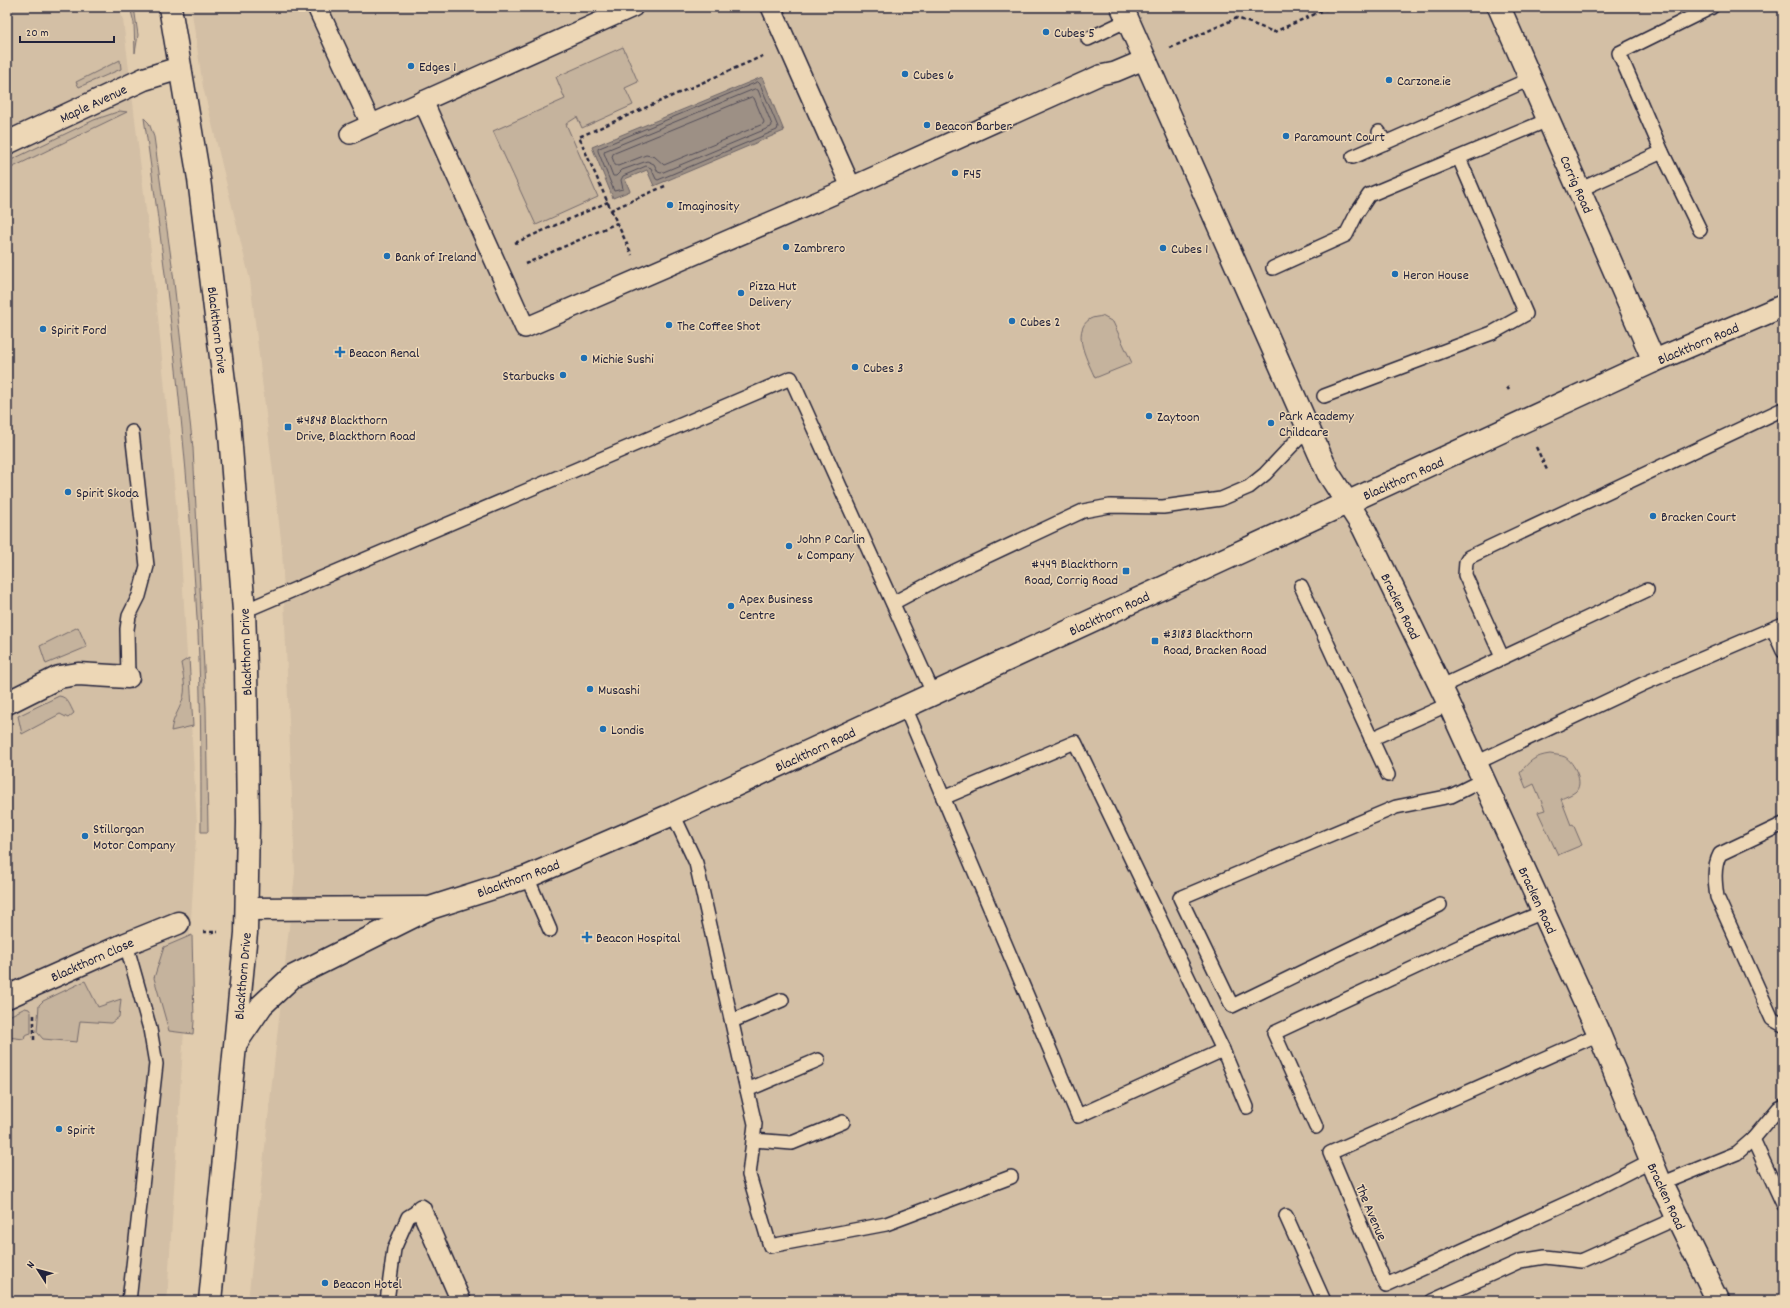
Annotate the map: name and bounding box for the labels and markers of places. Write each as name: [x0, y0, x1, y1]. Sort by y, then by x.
place label: Cubes 5: [1054, 24, 1095, 44]
marker: Cubes 5: [1041, 27, 1051, 37]
place label: Edges 1: [419, 58, 456, 78]
marker: Edges 1: [406, 61, 416, 71]
place label: Cubes 6: [913, 66, 954, 86]
marker: Cubes 6: [900, 69, 910, 79]
place label: Carzone.ie: [1397, 72, 1451, 92]
marker: Carzone.ie: [1384, 75, 1394, 85]
place label: Beacon Barber: [935, 117, 1013, 137]
marker: Beacon Barber: [922, 120, 932, 130]
place label: Paramount Court: [1294, 128, 1385, 148]
marker: Paramount Court: [1281, 131, 1291, 141]
place label: F45: [963, 165, 982, 185]
marker: F45: [950, 168, 960, 178]
place label: Imaginosity: [678, 197, 740, 217]
marker: Imaginosity: [665, 200, 675, 210]
place label: Zambrero: [794, 239, 845, 259]
place label: Cubes 1: [1171, 240, 1208, 260]
marker: Zambrero: [781, 242, 791, 252]
marker: Cubes 1: [1158, 243, 1168, 253]
place label: Bank of Ireland: [395, 248, 477, 268]
marker: Bank of Ireland: [382, 251, 392, 261]
place label: Heron House: [1403, 266, 1469, 286]
marker: Heron House: [1390, 269, 1400, 279]
place label: Pizza Hut Delivery: [749, 277, 797, 313]
marker: Pizza Hut Delivery: [736, 288, 746, 298]
place label: Cubes 2: [1020, 313, 1060, 333]
marker: Cubes 2: [1007, 316, 1017, 326]
place label: The Coffee Shot: [677, 317, 761, 337]
marker: The Coffee Shot: [664, 320, 674, 330]
place label: Spirit Ford: [51, 321, 107, 341]
marker: Spirit Ford: [38, 324, 48, 334]
place label: Beacon Renal: [349, 344, 420, 364]
marker: Beacon Renal: [334, 346, 346, 358]
place label: Michie Sushi: [592, 350, 654, 370]
marker: Michie Sushi: [579, 353, 589, 363]
place label: Cubes 3: [863, 359, 904, 379]
marker: Cubes 3: [850, 362, 860, 372]
place label: Starbucks: [503, 367, 555, 387]
marker: Starbucks: [558, 370, 568, 380]
place label: Park Academy Childcare: [1279, 407, 1354, 443]
place label: Zaytoon: [1157, 408, 1200, 428]
place label: #4848 Blackthorn Drive, Blackthorn Road: [296, 411, 416, 447]
marker: Zaytoon: [1144, 411, 1154, 421]
marker: Park Academy Childcare: [1266, 418, 1276, 428]
marker: #4848 Blackthorn Drive, Blackthorn Road: [283, 422, 293, 432]
place label: Spirit Skoda: [76, 484, 139, 504]
marker: Spirit Skoda: [63, 487, 73, 497]
place label: Bracken Court: [1661, 508, 1736, 528]
marker: Bracken Court: [1648, 511, 1658, 521]
place label: John P Carlin & Company: [797, 530, 865, 566]
marker: John P Carlin & Company: [784, 541, 794, 551]
place label: #449 Blackthorn Road, Corrig Road: [1024, 555, 1118, 591]
marker: #449 Blackthorn Road, Corrig Road: [1121, 566, 1131, 576]
place label: Apex Business Centre: [739, 590, 813, 626]
marker: Apex Business Centre: [726, 601, 736, 611]
place label: #3183 Blackthorn Road, Bracken Road: [1163, 625, 1267, 661]
marker: #3183 Blackthorn Road, Bracken Road: [1150, 636, 1160, 646]
place label: Musashi: [598, 681, 640, 701]
marker: Musashi: [585, 684, 595, 694]
place label: Londis: [611, 721, 645, 741]
marker: Londis: [598, 724, 608, 734]
place label: Stillorgan Motor Company: [93, 820, 175, 856]
marker: Stillorgan Motor Company: [80, 831, 90, 841]
place label: Beacon Hospital: [596, 929, 681, 949]
marker: Beacon Hospital: [581, 931, 593, 943]
place label: Spirit: [67, 1121, 95, 1141]
marker: Spirit: [54, 1124, 64, 1134]
place label: Beacon Hotel: [333, 1275, 403, 1295]
marker: Beacon Hotel: [320, 1278, 330, 1288]

